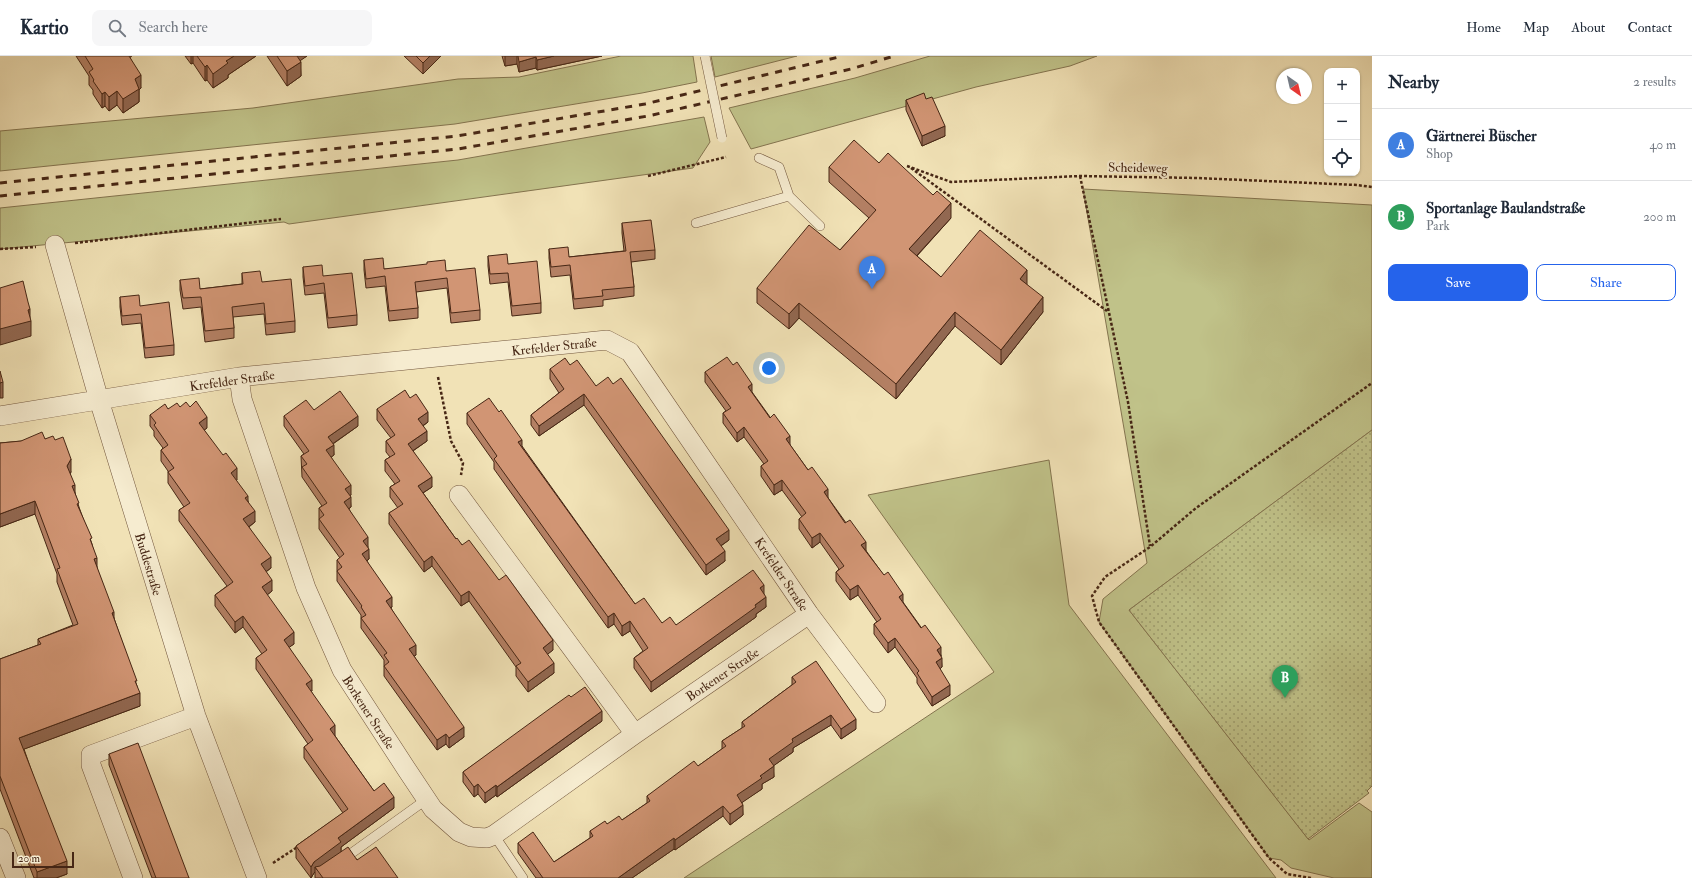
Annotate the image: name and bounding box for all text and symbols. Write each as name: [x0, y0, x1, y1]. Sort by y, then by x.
search box: [92, 10, 372, 46]
text: Kartio: [20, 16, 68, 40]
icon: search: [106, 17, 128, 39]
text: Search here: [138, 18, 208, 37]
text: Home: [1466, 19, 1501, 36]
text: Map: [1523, 19, 1549, 36]
text: About: [1571, 19, 1605, 36]
text: Contact: [1627, 19, 1672, 36]
north arrow: [1276, 68, 1312, 104]
map controls: [1324, 68, 1360, 176]
button: +: [1324, 68, 1360, 104]
text: Nearby: [1388, 72, 1439, 93]
text: 2 results: [1633, 74, 1676, 90]
button: −: [1324, 104, 1360, 140]
text: Gärtnerei Büscher: [1426, 127, 1537, 146]
text: A: [1397, 137, 1405, 153]
text: 40 m: [1650, 137, 1676, 153]
button: locate: [1324, 140, 1360, 176]
text: Shop: [1426, 146, 1453, 162]
street label: Scheideweg: [1108, 159, 1169, 177]
text: Sportanlage Baulandstraße: [1426, 199, 1585, 218]
text: B: [1397, 209, 1405, 225]
text: 200 m: [1643, 209, 1676, 225]
text: Park: [1426, 218, 1450, 234]
pin: A: [859, 256, 885, 289]
button: Save: [1388, 264, 1528, 301]
button: Share: [1536, 264, 1676, 301]
street label: Krefelder Straße: [511, 335, 598, 359]
your location: [759, 358, 779, 378]
street label: Krefelder Straße: [189, 367, 276, 395]
street label: Buddestraße: [131, 531, 165, 598]
street label: Krefelder Straße: [751, 535, 812, 615]
street label: Borkener Straße: [683, 644, 763, 705]
pin: B: [1272, 665, 1298, 698]
street label: Borkener Straße: [338, 673, 398, 753]
scale bar: [12, 850, 74, 869]
text: 20 m: [18, 852, 40, 865]

